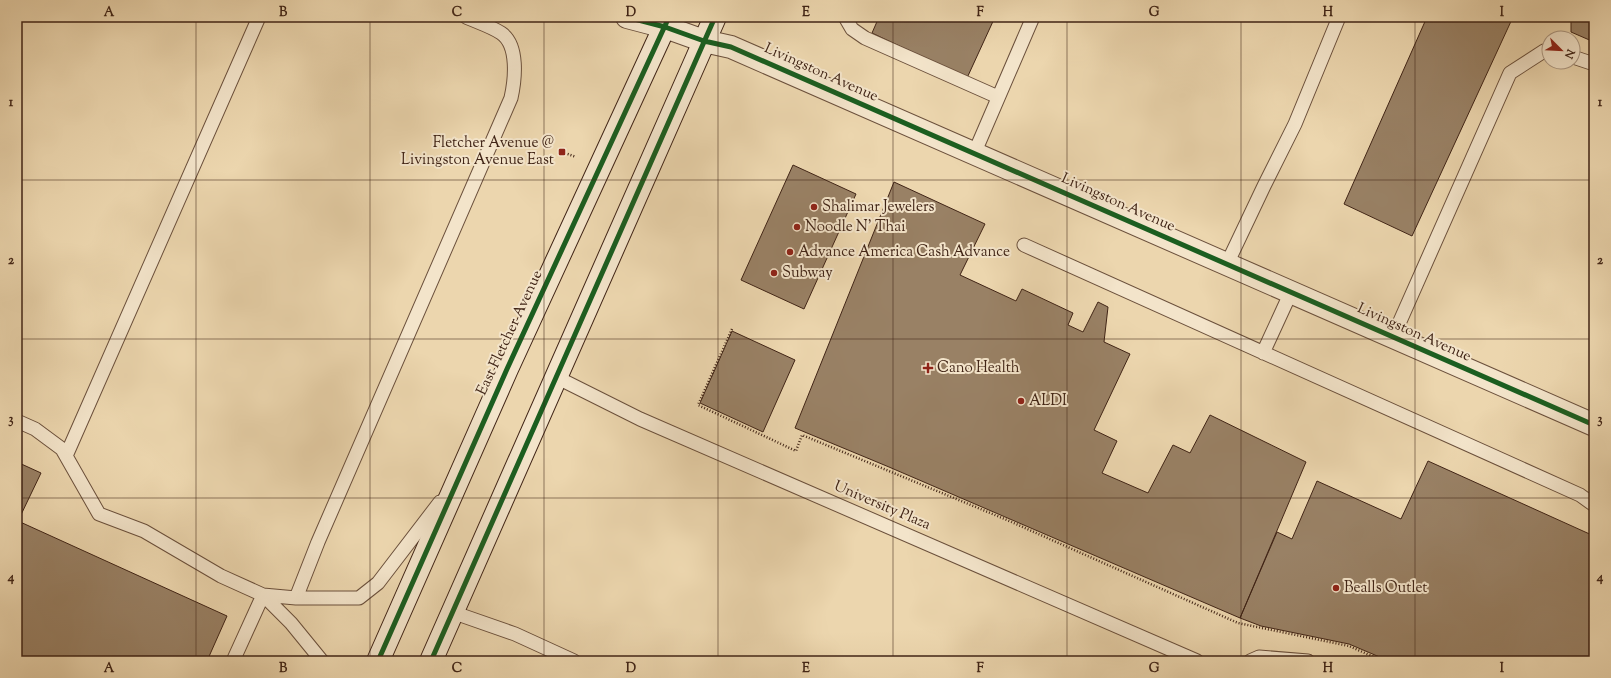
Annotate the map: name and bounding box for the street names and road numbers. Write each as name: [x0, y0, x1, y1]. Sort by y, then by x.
street label: Livingston Avenue: [761, 38, 881, 108]
street label: Livingston Avenue: [1058, 168, 1178, 238]
street label: East Fletcher Avenue: [472, 267, 548, 399]
street label: Livingston Avenue: [1354, 298, 1474, 368]
street label: University Plaza: [830, 476, 934, 536]

